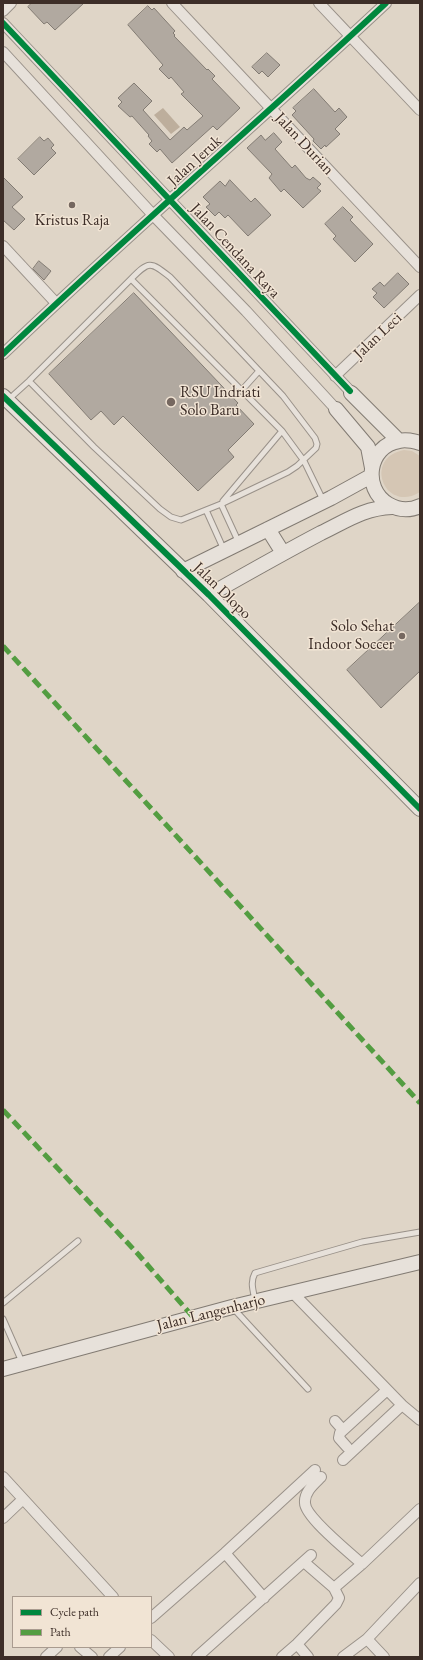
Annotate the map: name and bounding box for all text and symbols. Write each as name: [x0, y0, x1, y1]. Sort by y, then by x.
street label: Jalan Durian: [270, 109, 338, 179]
street label: Jalan Jeruk: [164, 132, 226, 190]
street label: Jalan Cendana Raya: [186, 199, 284, 303]
marker: Kristus Raja: [67, 200, 77, 210]
place label: Kristus Raja: [35, 211, 109, 231]
street label: Jalan Leci: [350, 309, 406, 363]
place label: RSU Indriati Solo Baru: [180, 383, 260, 421]
marker: RSU Indriati Solo Baru: [165, 396, 177, 408]
street label: Jalan Dlopo: [189, 558, 255, 624]
place label: Solo Sehat Indoor Soccer: [308, 617, 394, 655]
marker: Solo Sehat Indoor Soccer: [397, 631, 407, 641]
street label: Jalan Langenharjo: [155, 1290, 267, 1336]
legend: [12, 1596, 152, 1648]
text: Cycle path: [50, 1604, 99, 1620]
text: Path: [50, 1624, 71, 1640]

